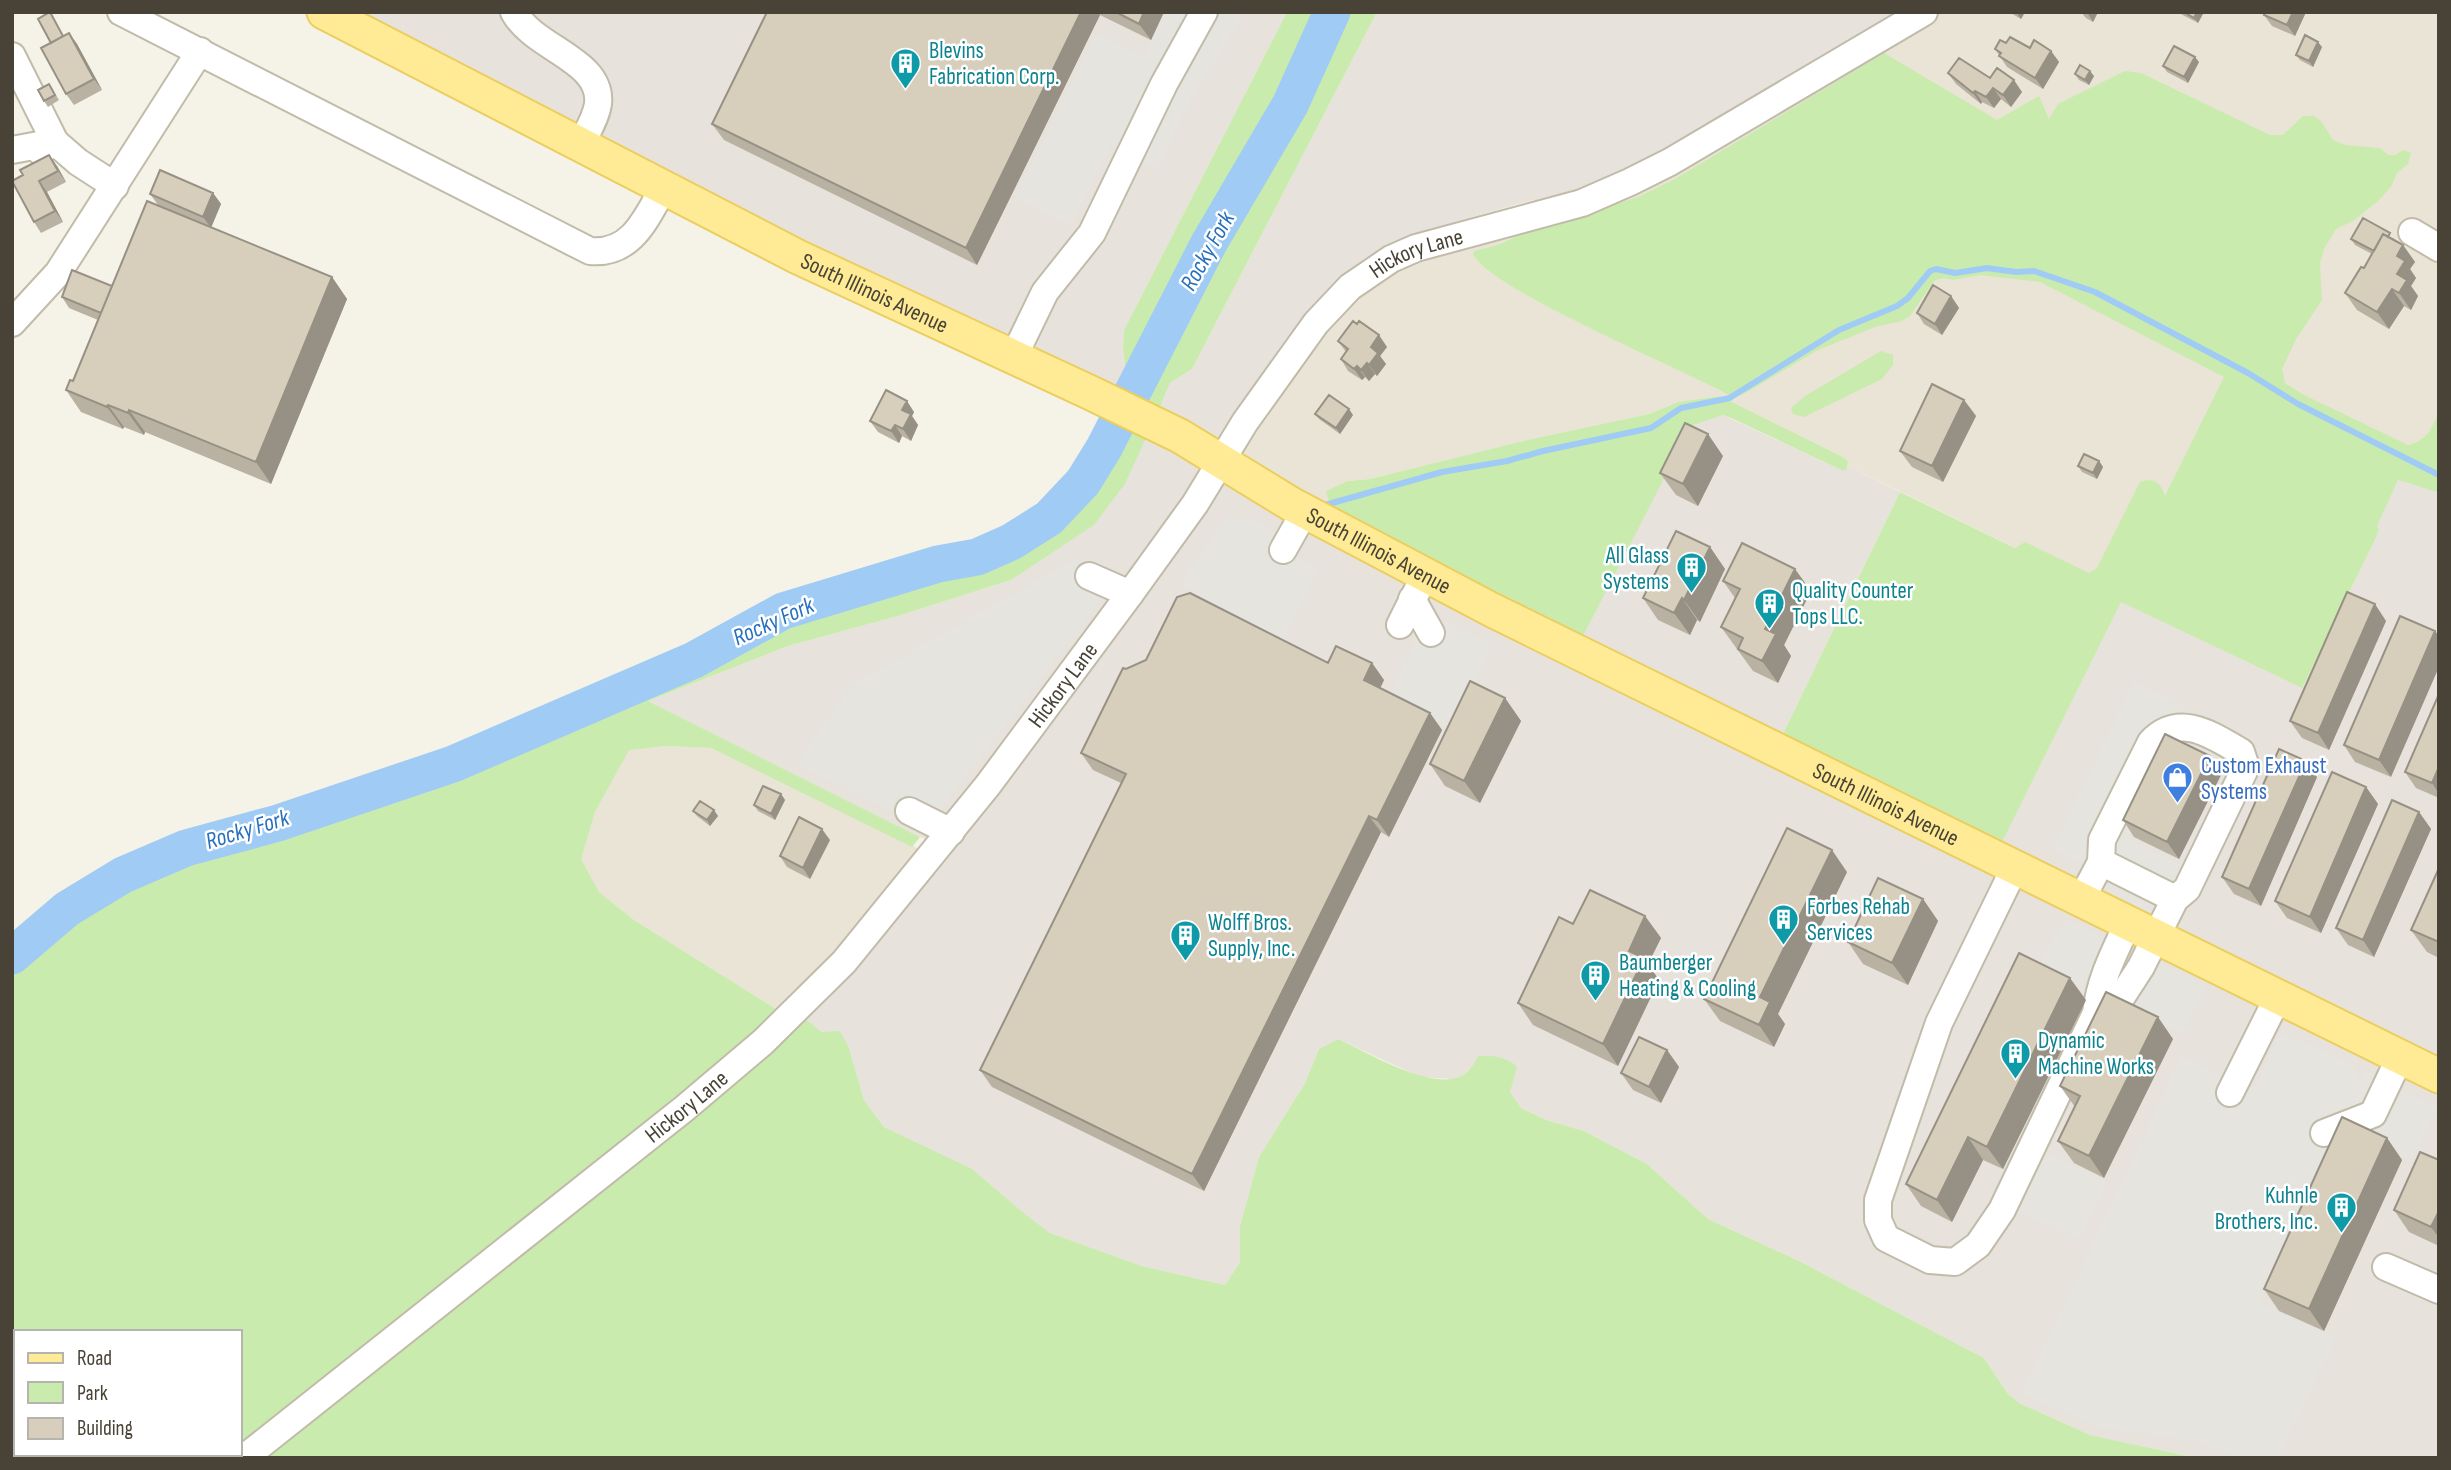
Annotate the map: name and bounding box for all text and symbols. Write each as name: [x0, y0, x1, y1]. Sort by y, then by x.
place label: Blevins Fabrication Corp.: [929, 37, 1059, 91]
building icon: Blevins Fabrication Corp.: [889, 46, 923, 90]
water label: Rocky Fork: [1174, 206, 1241, 296]
street label: Hickory Lane: [1364, 223, 1466, 285]
street label: South Illinois Avenue: [796, 247, 952, 340]
street label: South Illinois Avenue: [1301, 502, 1456, 601]
place label: All Glass Systems: [1603, 542, 1669, 596]
building icon: All Glass Systems: [1675, 551, 1709, 595]
place label: Quality Counter Tops LLC.: [1792, 577, 1914, 631]
building icon: Quality Counter Tops LLC.: [1752, 586, 1786, 630]
water label: Rocky Fork: [728, 590, 819, 652]
street label: Hickory Lane: [1022, 637, 1104, 734]
place label: Custom Exhaust Systems: [2201, 752, 2326, 806]
street label: South Illinois Avenue: [1808, 757, 1963, 853]
shop icon: Custom Exhaust Systems: [2161, 761, 2195, 805]
water label: Rocky Fork: [202, 803, 293, 856]
place label: Forbes Rehab Services: [1807, 893, 1910, 947]
building icon: Forbes Rehab Services: [1767, 902, 1801, 946]
place label: Wolff Bros. Supply, Inc.: [1208, 909, 1295, 963]
building icon: Wolff Bros. Supply, Inc.: [1168, 918, 1202, 962]
place label: Baumberger Heating & Cooling: [1619, 949, 1756, 1003]
building icon: Baumberger Heating & Cooling: [1579, 958, 1613, 1002]
place label: Dynamic Machine Works: [2038, 1027, 2154, 1081]
building icon: Dynamic Machine Works: [1998, 1036, 2032, 1080]
street label: Hickory Lane: [640, 1065, 734, 1149]
place label: Kuhnle Brothers, Inc.: [2215, 1182, 2318, 1236]
building icon: Kuhnle Brothers, Inc.: [2324, 1191, 2358, 1235]
legend: [14, 1330, 242, 1456]
text: Road: [77, 1346, 112, 1371]
text: Park: [77, 1381, 108, 1406]
text: Building: [77, 1416, 133, 1441]

